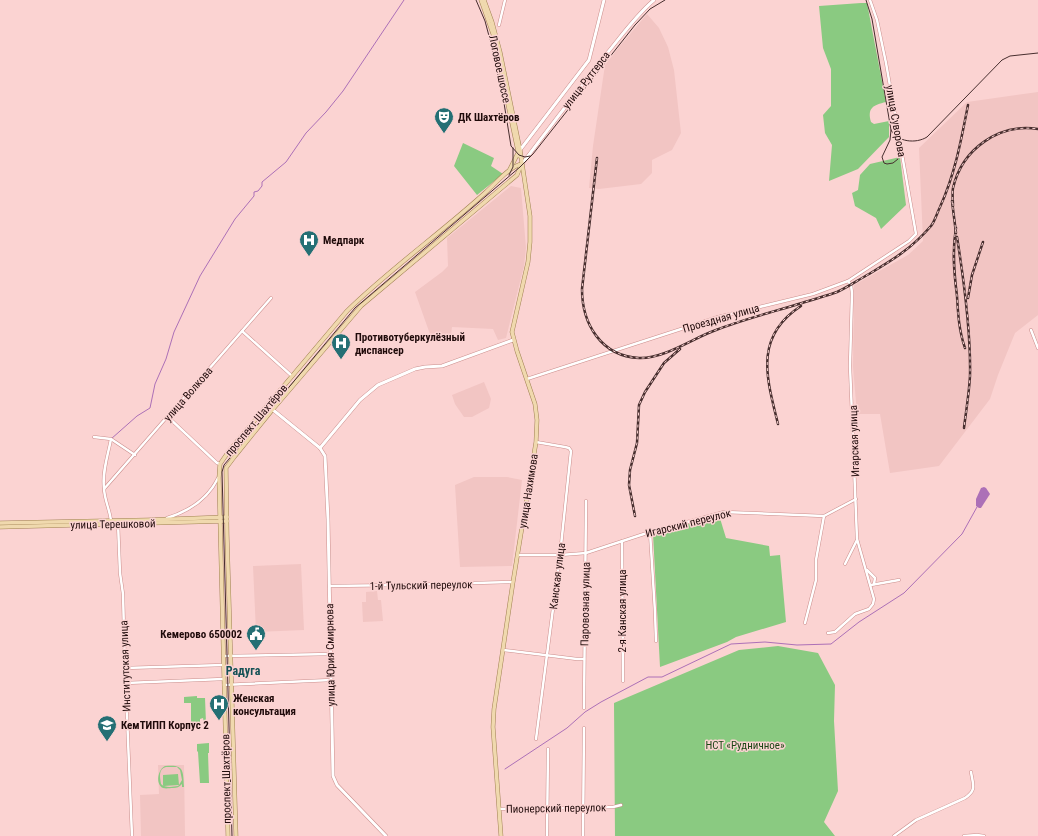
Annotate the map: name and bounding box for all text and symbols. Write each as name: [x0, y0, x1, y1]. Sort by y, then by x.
street label: Логовое шоссе: [486, 34, 513, 104]
street label: улица Рутгерса: [560, 49, 613, 112]
street label: улица Суворова: [883, 84, 908, 158]
theatre icon: ДК Шахтёров: [433, 106, 455, 134]
place label: ДК Шахтёров: [458, 111, 520, 124]
hospital icon: Медпарк: [298, 229, 320, 257]
place label: Медпарк: [323, 234, 365, 247]
street label: Проездная улица: [681, 301, 761, 336]
place label: Противотуберкулёзный диспансер: [355, 331, 465, 357]
hospital icon: Противотуберкулёзный диспансер: [330, 332, 352, 360]
street label: улица Волкова: [161, 365, 215, 424]
street label: проспект Шахтёров: [223, 382, 290, 459]
street label: Игарская улица: [847, 405, 862, 477]
street label: улица Нахимова: [516, 453, 541, 529]
street label: Игарский переулок: [644, 506, 733, 540]
street label: улица Терешковой: [70, 517, 156, 532]
street label: Канская улица: [547, 542, 568, 610]
street label: Паровозная улица: [578, 562, 593, 646]
street label: 2-я Канская улица: [616, 569, 629, 653]
street label: 1-й Тульский переулок: [370, 578, 473, 593]
street label: улица Юрия Смирнова: [323, 604, 338, 706]
street label: Институтская улица: [117, 620, 134, 712]
public building icon: Кемерово 650002: [245, 623, 267, 651]
place label: Кемерово 650002: [160, 628, 242, 641]
district label: Радуга: [226, 664, 261, 678]
place label: Женская консультация: [233, 692, 296, 718]
hospital icon: Женская консультация: [208, 693, 230, 721]
school or university icon: КемТИПП Корпус 2: [96, 714, 118, 742]
place label: КемТИПП Корпус 2: [121, 719, 209, 732]
street label: проспект Шахтёров: [219, 734, 234, 824]
park label: НСТ «Рудничное»: [705, 739, 785, 752]
street label: Пионерский переулок: [506, 801, 607, 816]

